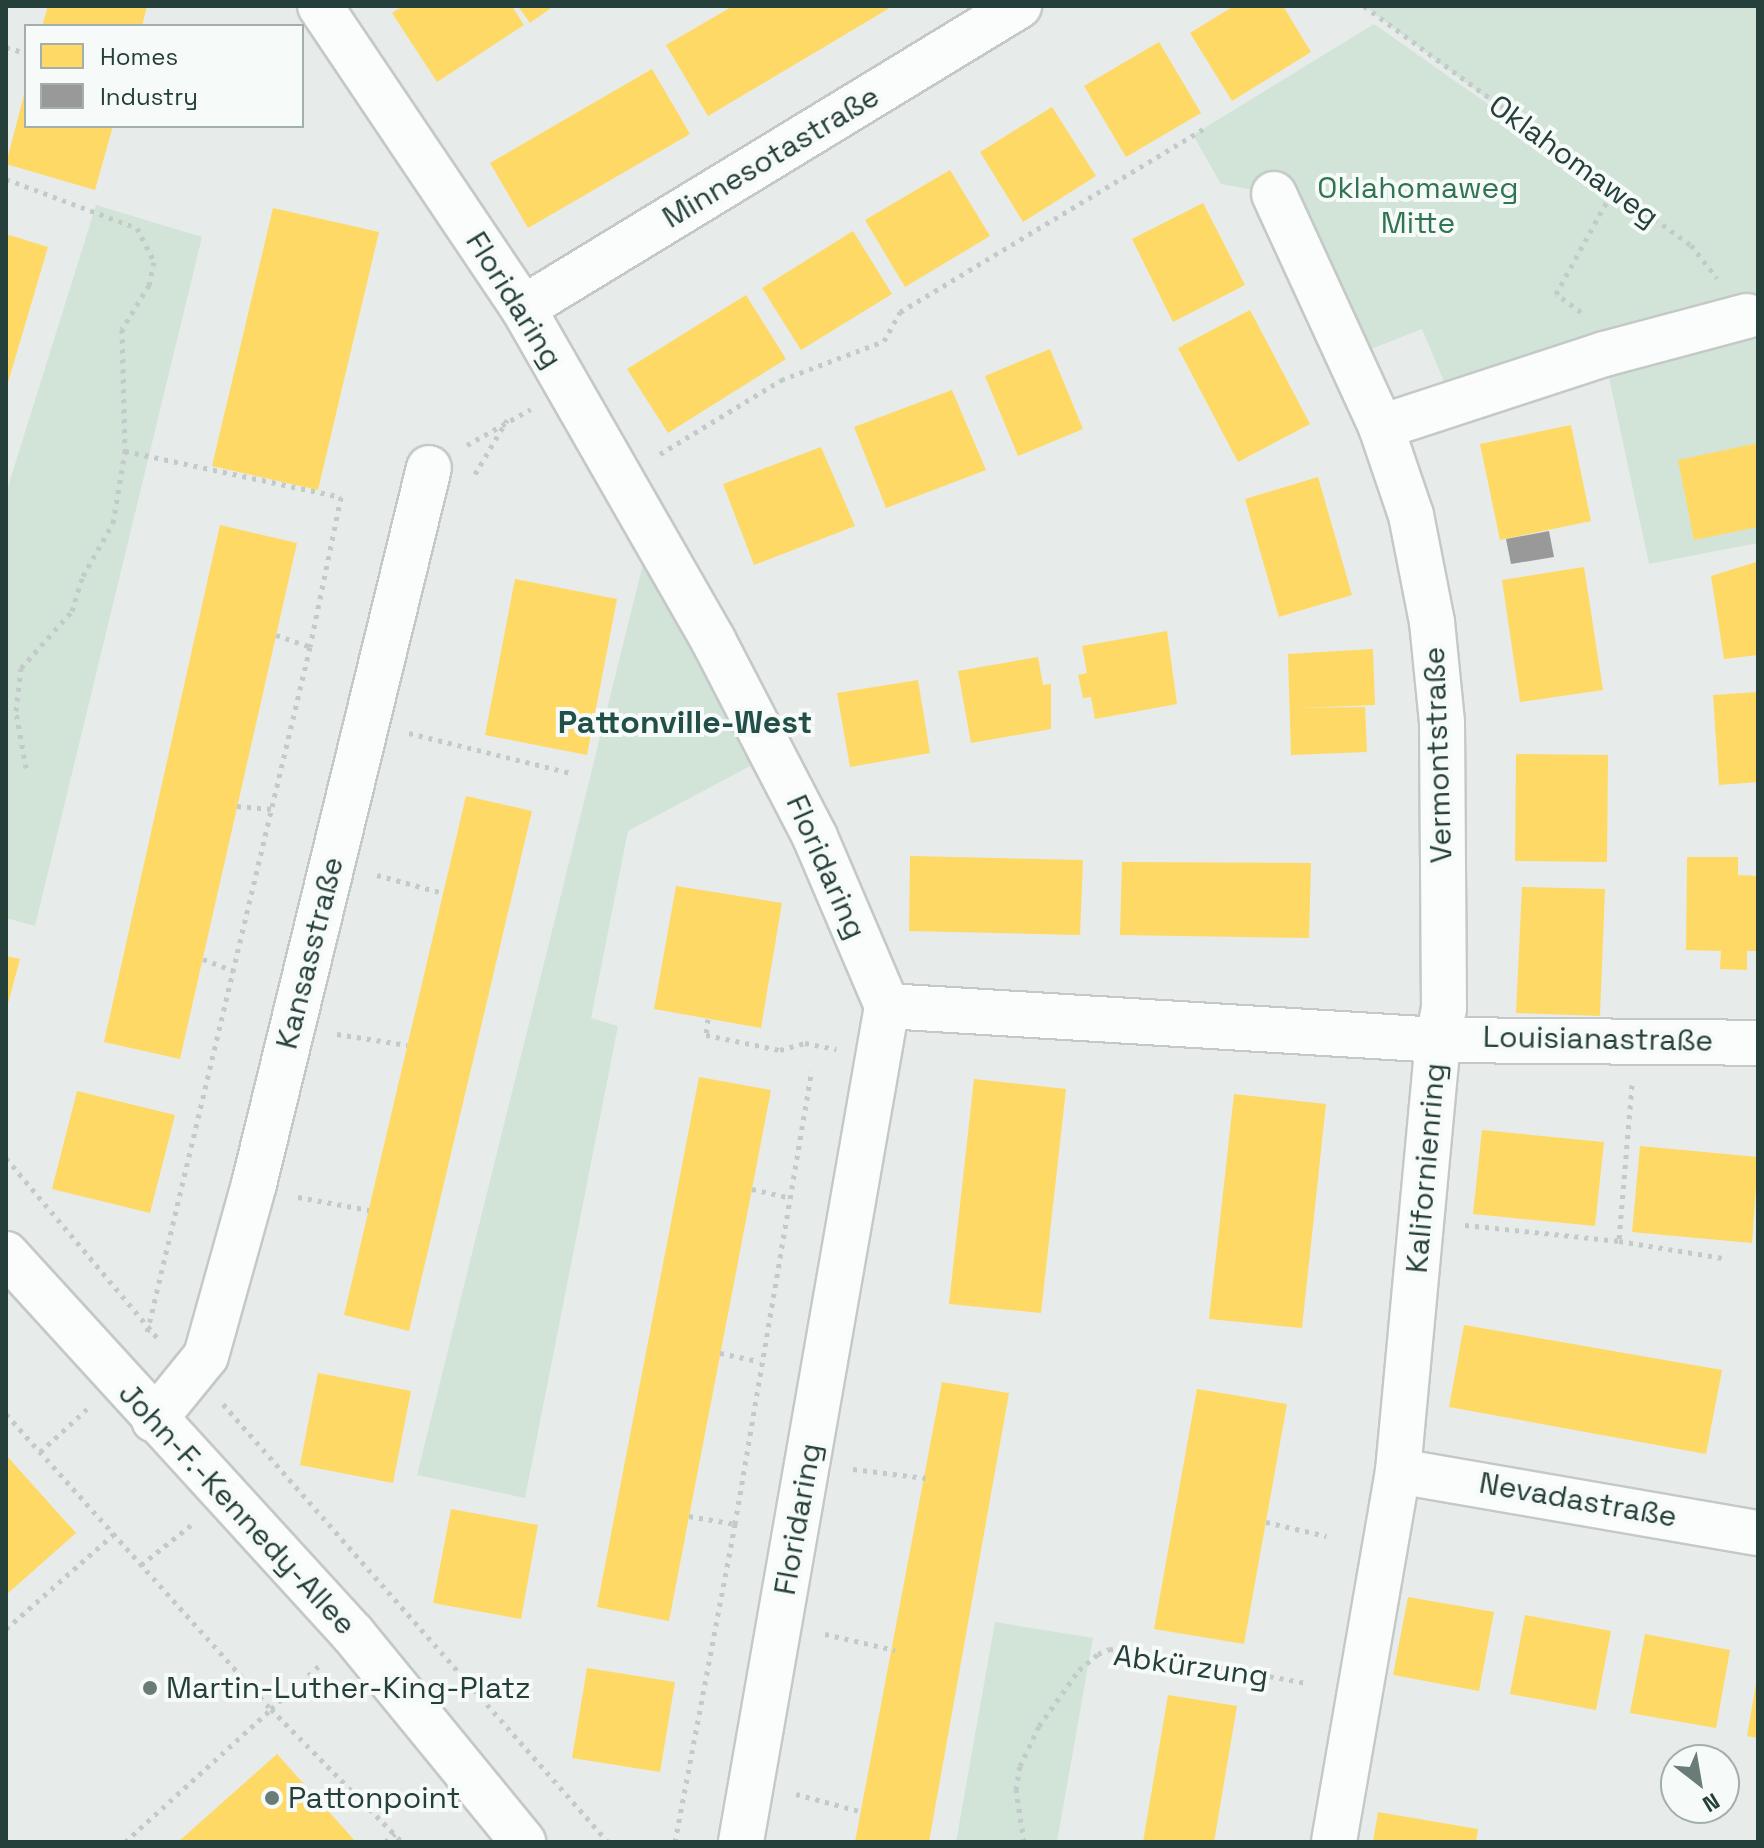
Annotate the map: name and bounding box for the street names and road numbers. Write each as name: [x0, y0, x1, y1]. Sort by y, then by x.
street label: Minnesotastraße: [656, 78, 886, 236]
street label: Oklahomaweg: [1482, 87, 1666, 235]
street label: Floridaring: [458, 225, 570, 375]
street label: Vermontstraße: [1416, 646, 1460, 864]
street label: Floridaring: [778, 790, 874, 944]
street label: Kansasstraße: [269, 853, 351, 1053]
street label: Louisianastraße: [1483, 1019, 1713, 1059]
street label: Kalifornienring: [1399, 1061, 1453, 1275]
street label: John-F.-Kennedy-Allee: [111, 1376, 363, 1642]
street label: Floridaring: [767, 1440, 829, 1598]
street label: Nevadastraße: [1476, 1465, 1680, 1535]
street label: Abkürzung: [1111, 1637, 1271, 1695]

